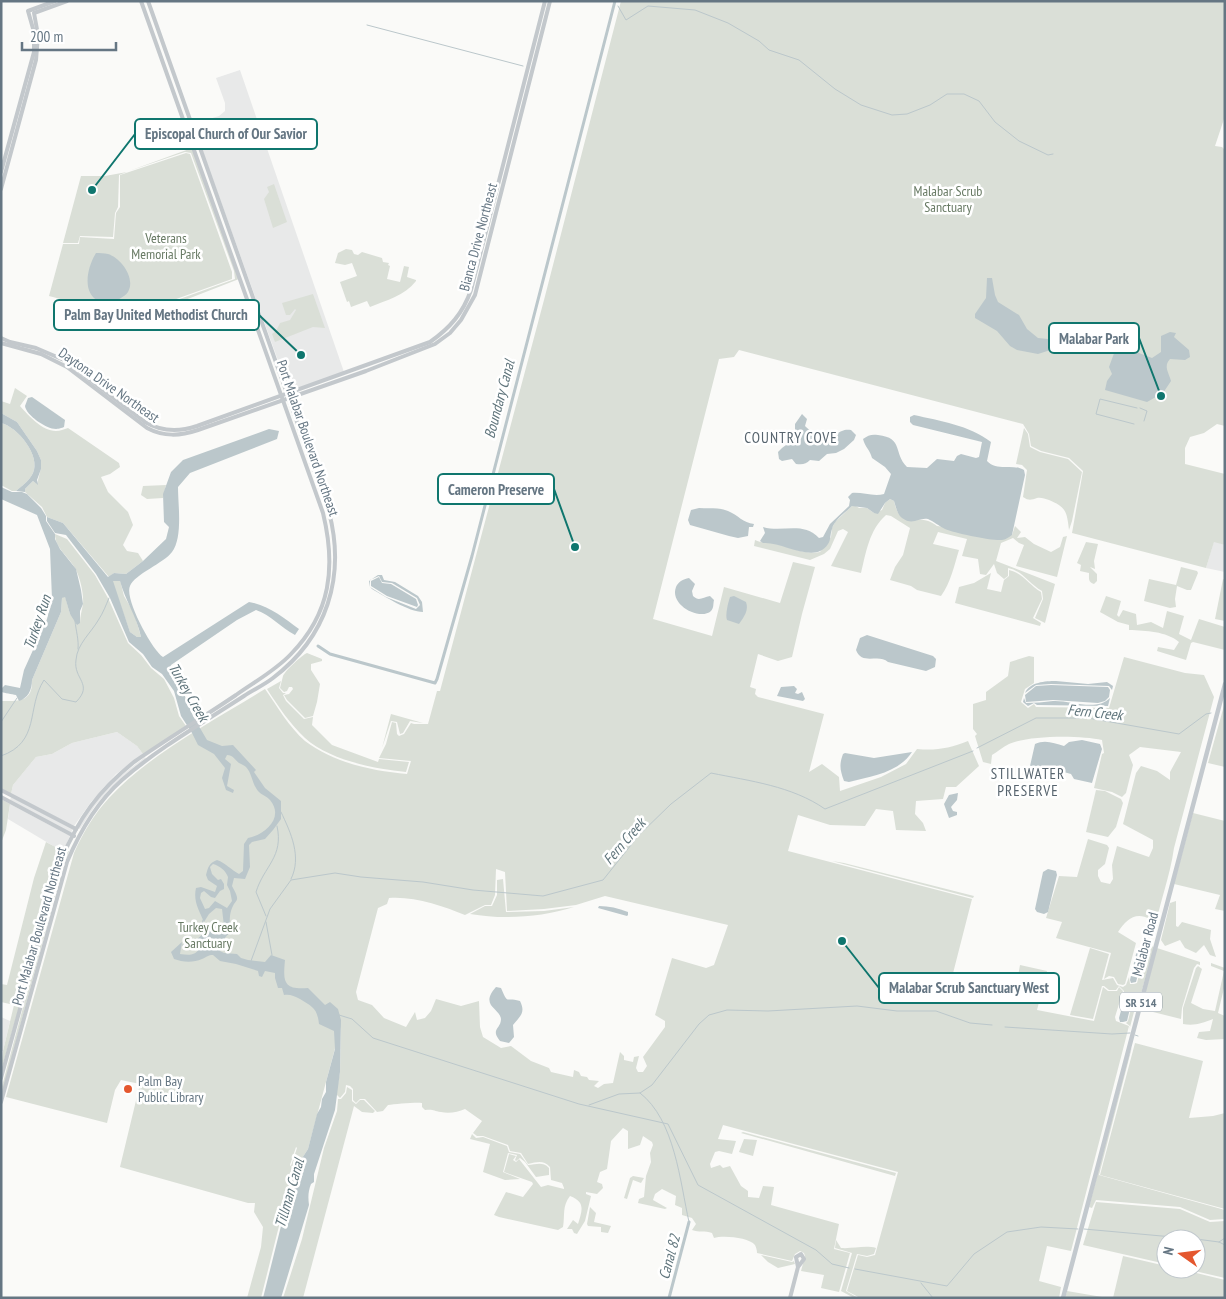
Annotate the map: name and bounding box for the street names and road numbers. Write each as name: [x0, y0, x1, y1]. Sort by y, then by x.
street label: Bianca Drive Northeast: [455, 181, 501, 293]
street label: Daytona Drive Northeast: [55, 344, 163, 427]
street label: Port Malabar Boulevard Northeast: [273, 358, 343, 519]
street label: Port Malabar Boulevard Northeast: [8, 845, 70, 1007]
street label: Malabar Road: [1128, 910, 1162, 978]
road number: SR 514: [1120, 992, 1162, 1012]

